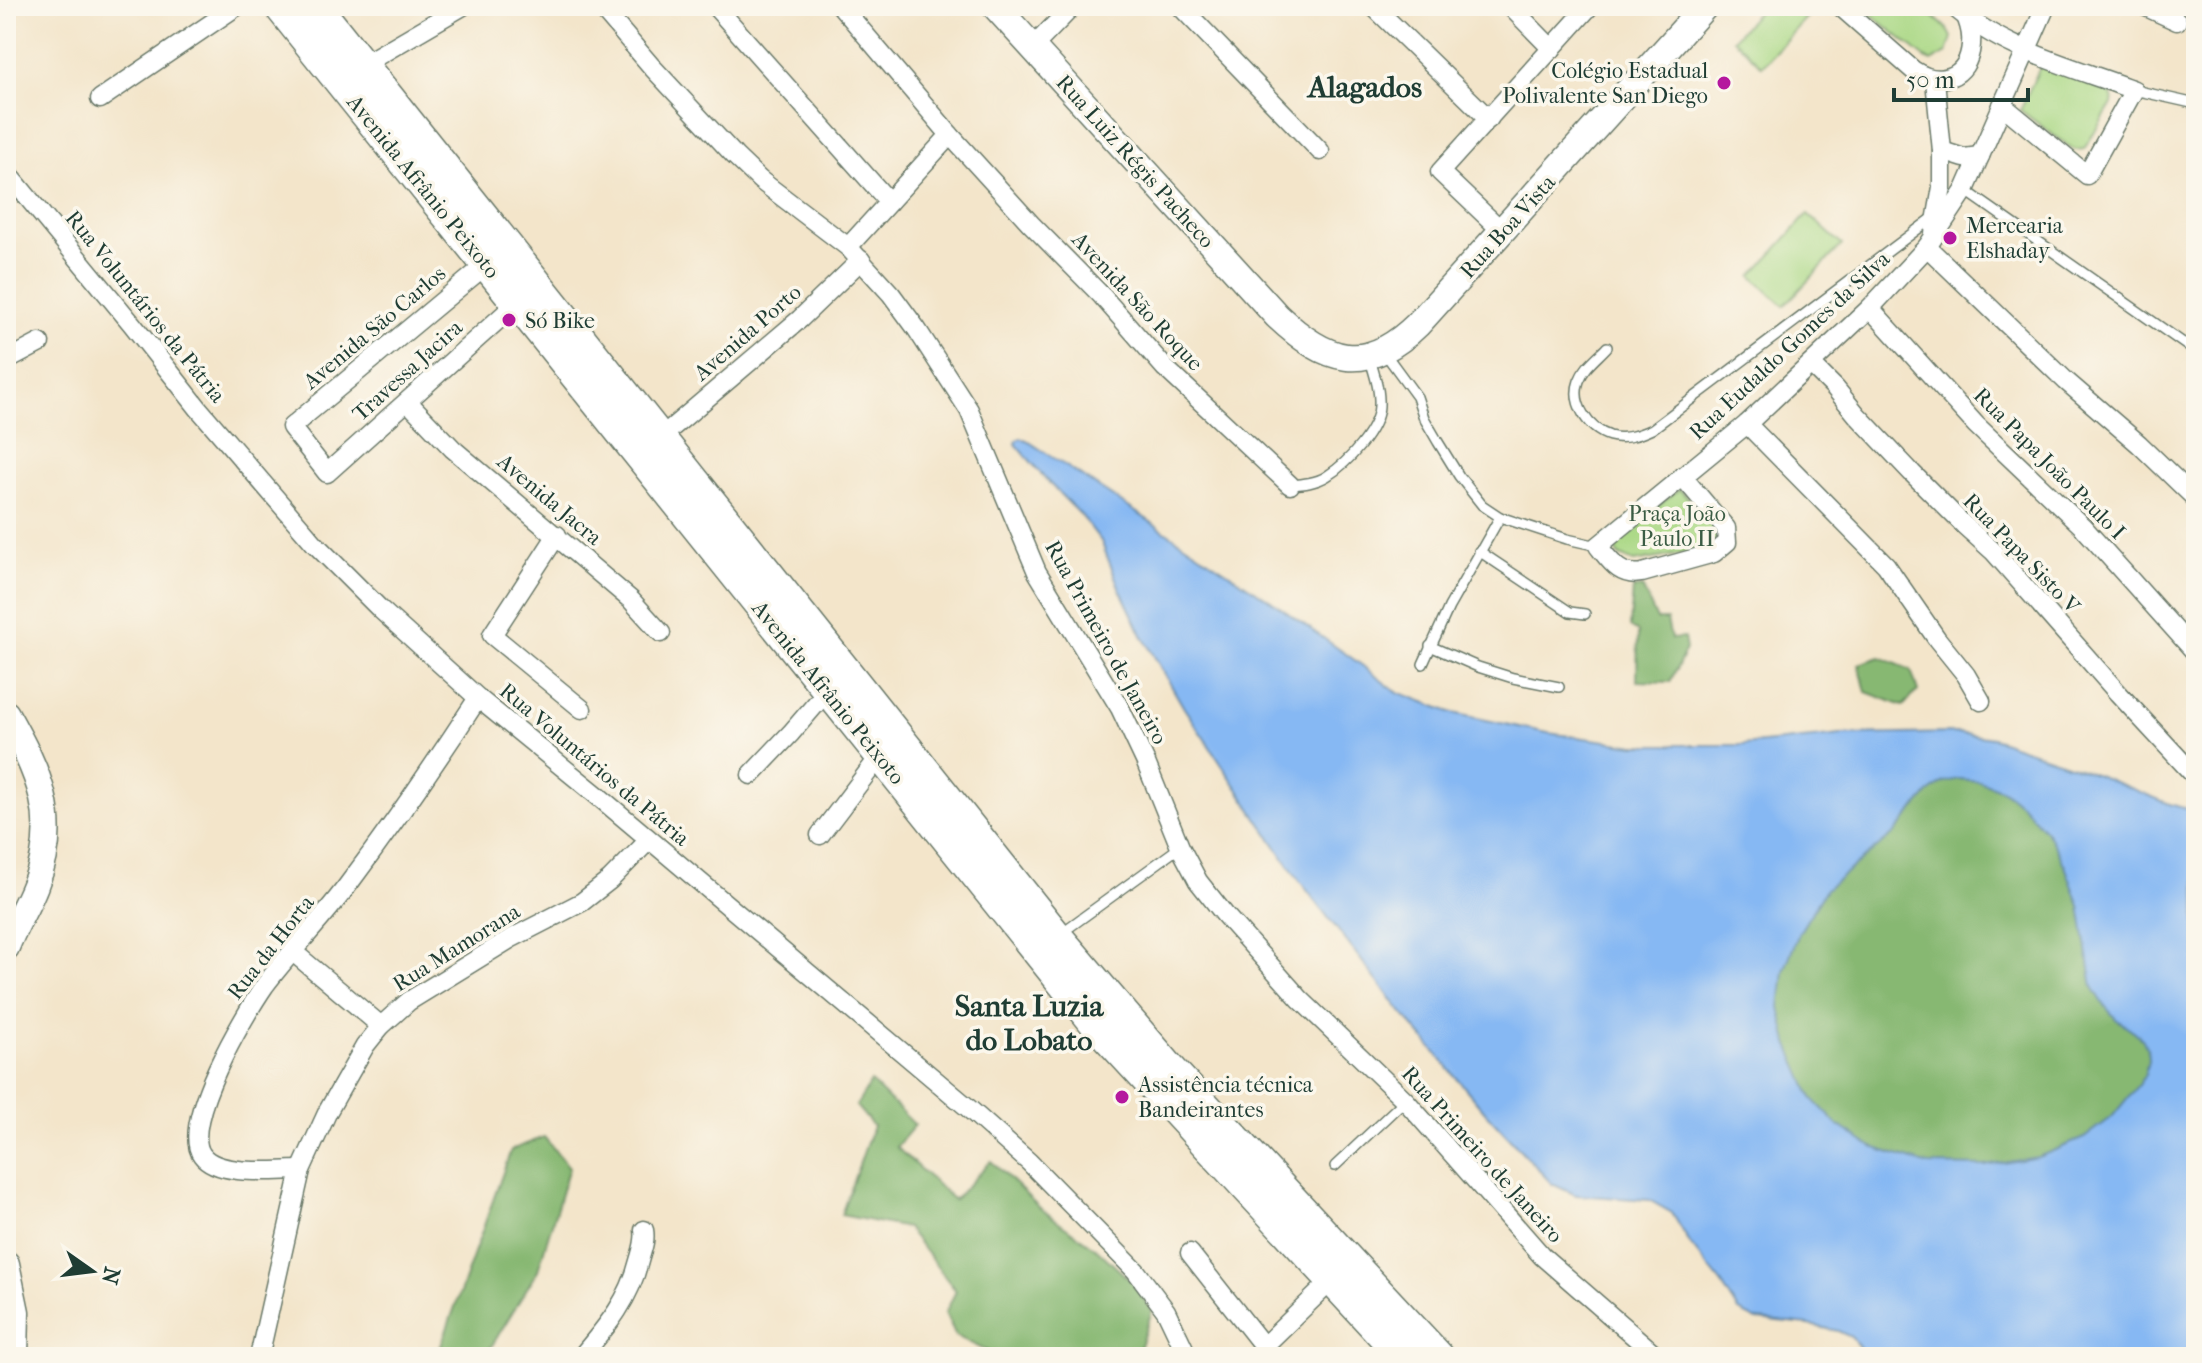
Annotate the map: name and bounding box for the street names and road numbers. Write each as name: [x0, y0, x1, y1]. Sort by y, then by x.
street label: Rua Luiz Régis Pacheco: [1051, 70, 1220, 254]
street label: Avenida Afrânio Peixoto: [341, 89, 505, 284]
street label: Rua Boa Vista: [1455, 169, 1562, 284]
street label: Rua Voluntários da Pátria: [60, 205, 231, 409]
street label: Avenida São Roque: [1066, 226, 1208, 376]
street label: Rua Eudaldo Gomes da Silva: [1684, 245, 1896, 445]
street label: Avenida São Carlos: [297, 261, 451, 396]
street label: Avenida Porto: [688, 279, 807, 387]
street label: Travessa Jacira: [347, 314, 469, 427]
street label: Rua Papa João Paulo I: [1968, 382, 2131, 545]
street label: Avenida Jacra: [491, 448, 608, 552]
street label: Rua Papa Sisto V: [1957, 488, 2086, 620]
street label: Rua Primeiro de Janeiro: [1039, 536, 1173, 749]
street label: Avenida Afrânio Peixoto: [746, 595, 910, 790]
street label: Rua Voluntários da Pátria: [494, 678, 695, 852]
street label: Rua da Horta: [222, 890, 320, 1005]
street label: Rua Mamorana: [388, 898, 526, 997]
street label: Rua Primeiro de Janeiro: [1396, 1061, 1568, 1248]

